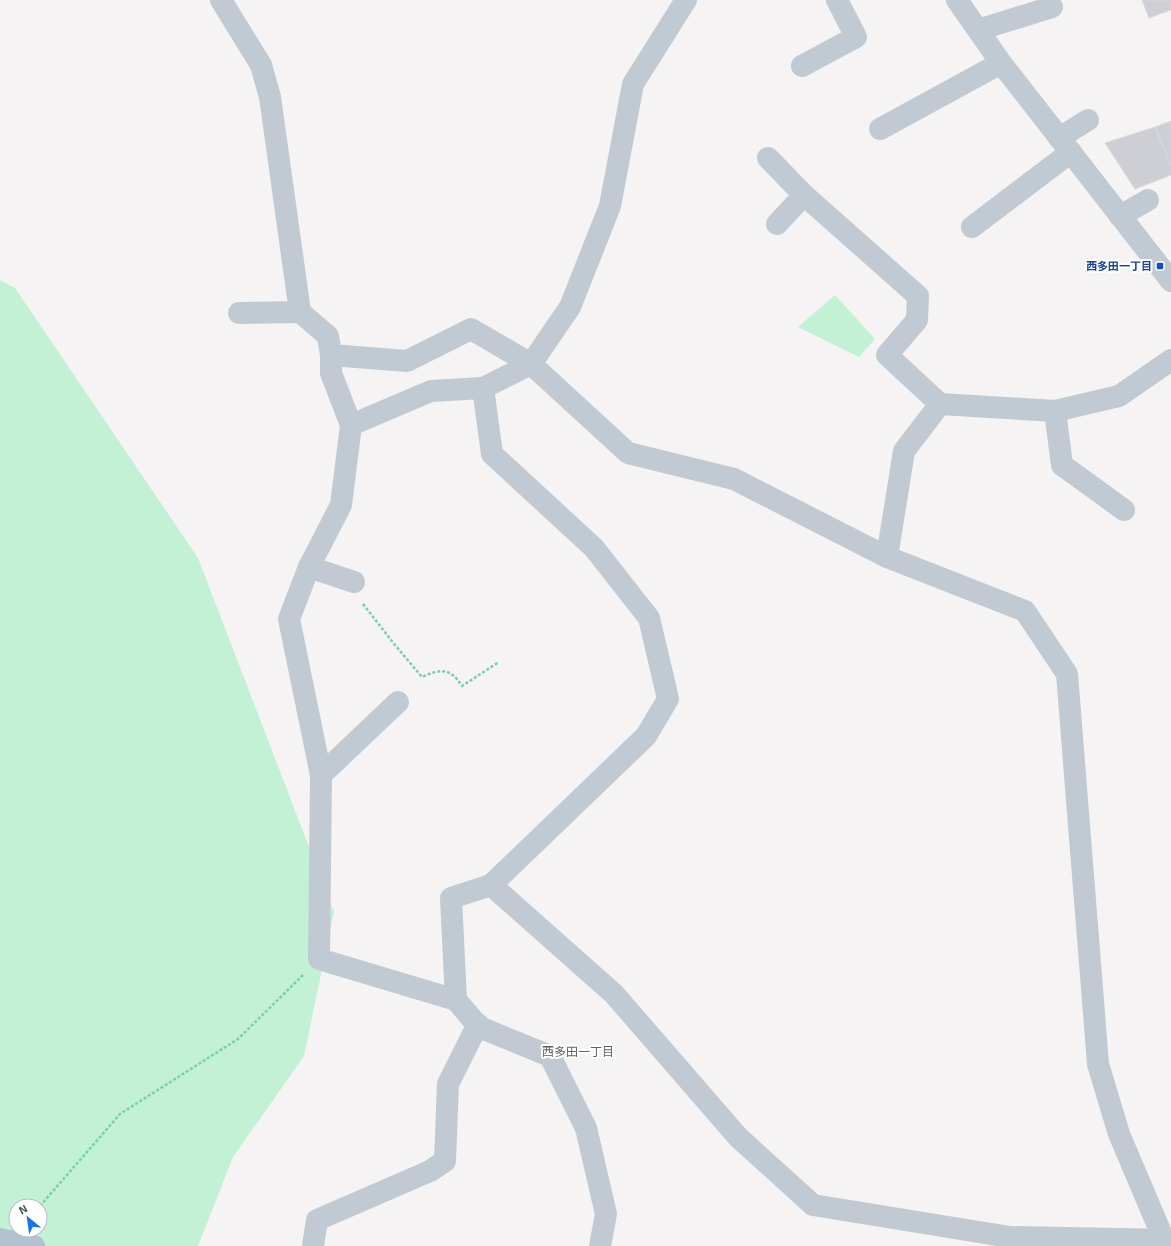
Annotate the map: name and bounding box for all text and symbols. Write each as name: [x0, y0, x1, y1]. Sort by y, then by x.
place label: 西多田一丁目: [1086, 259, 1152, 272]
marker: 西多田一丁目: [1155, 261, 1165, 271]
district label: 西多田一丁目: [542, 1044, 614, 1058]
north arrow: [8, 1198, 48, 1238]
text: N: [16, 1201, 30, 1216]

